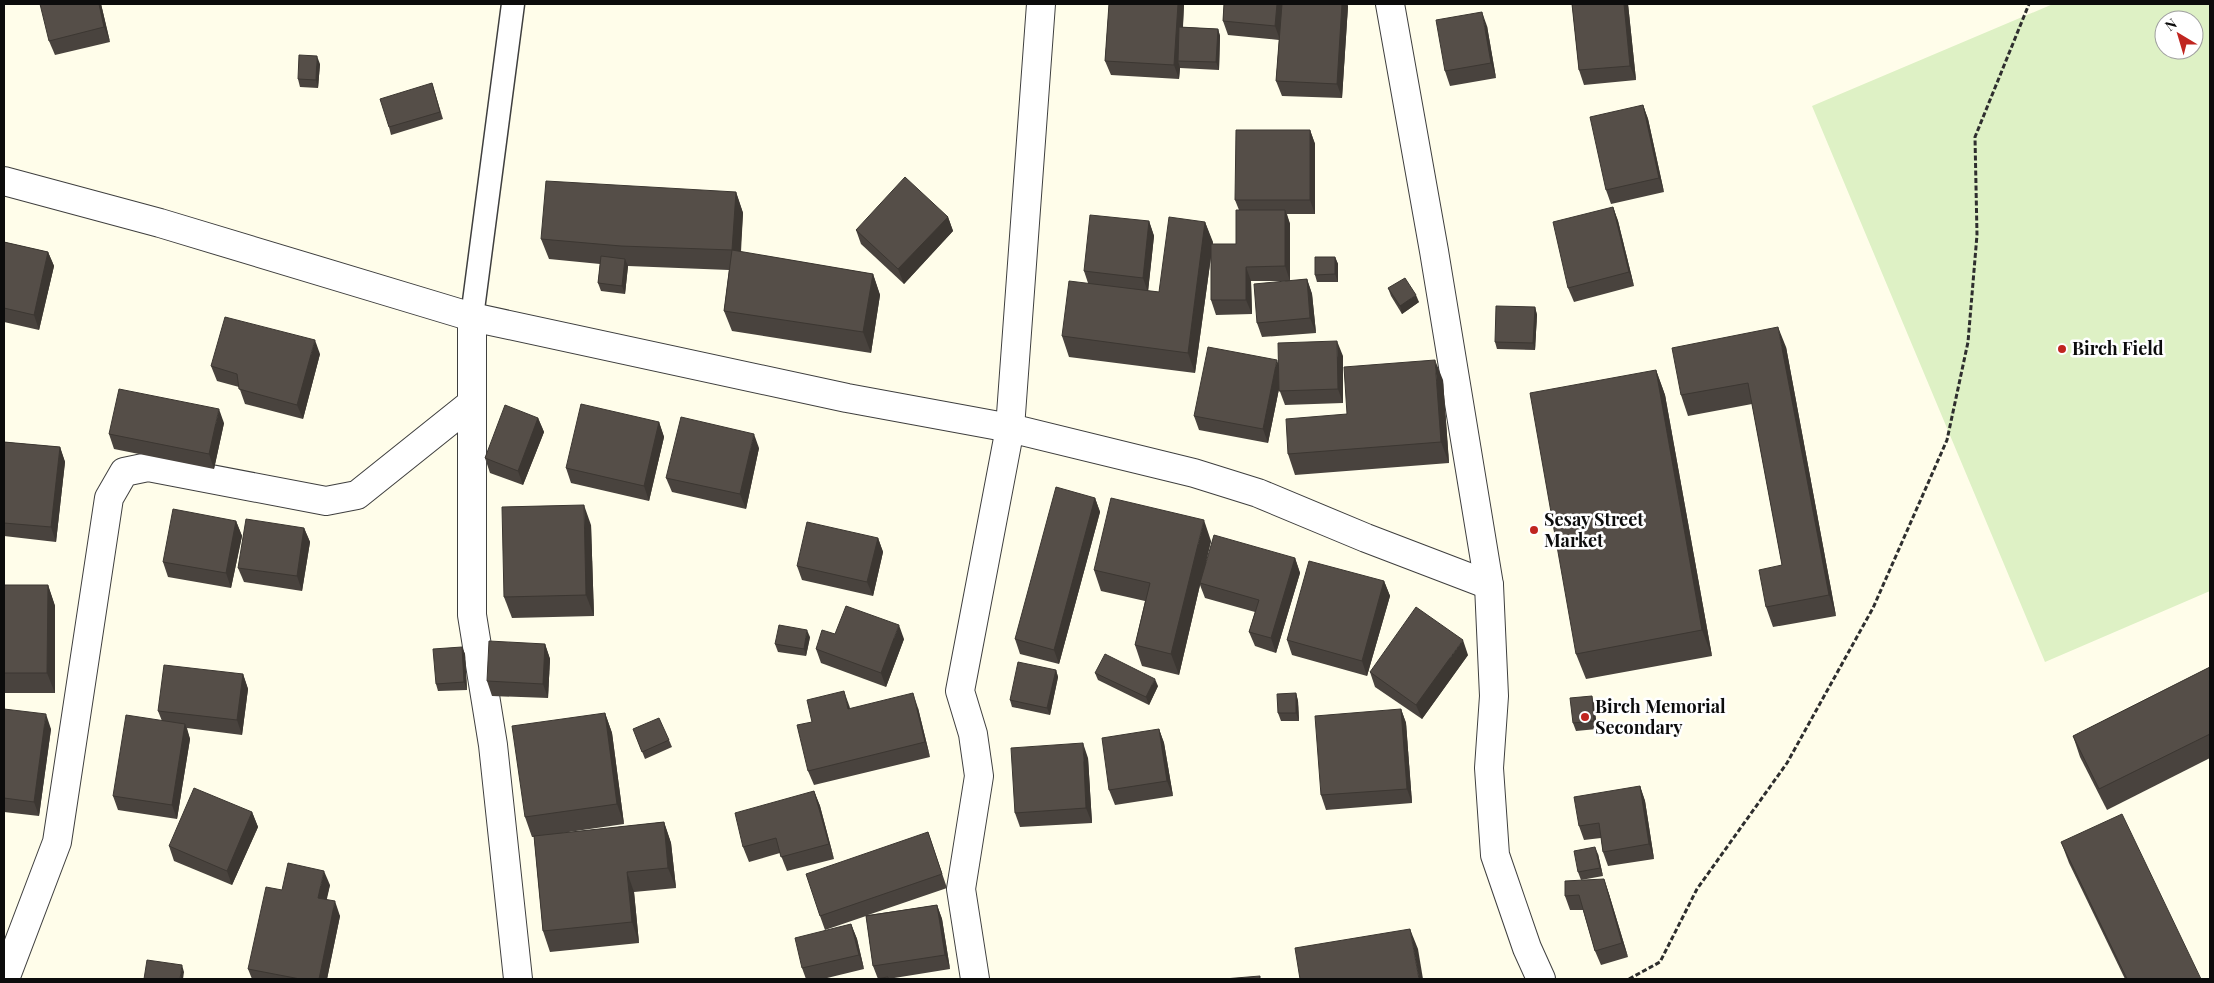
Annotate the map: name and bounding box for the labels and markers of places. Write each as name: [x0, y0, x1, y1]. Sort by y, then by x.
place label: Birch Field: [2072, 336, 2164, 360]
marker: Birch Field: [2056, 343, 2068, 355]
place label: Sesay Street Market: [1544, 507, 1644, 552]
marker: Sesay Street Market: [1528, 524, 1540, 536]
place label: Birch Memorial Secondary: [1595, 694, 1726, 739]
marker: Birch Memorial Secondary: [1579, 711, 1591, 723]

